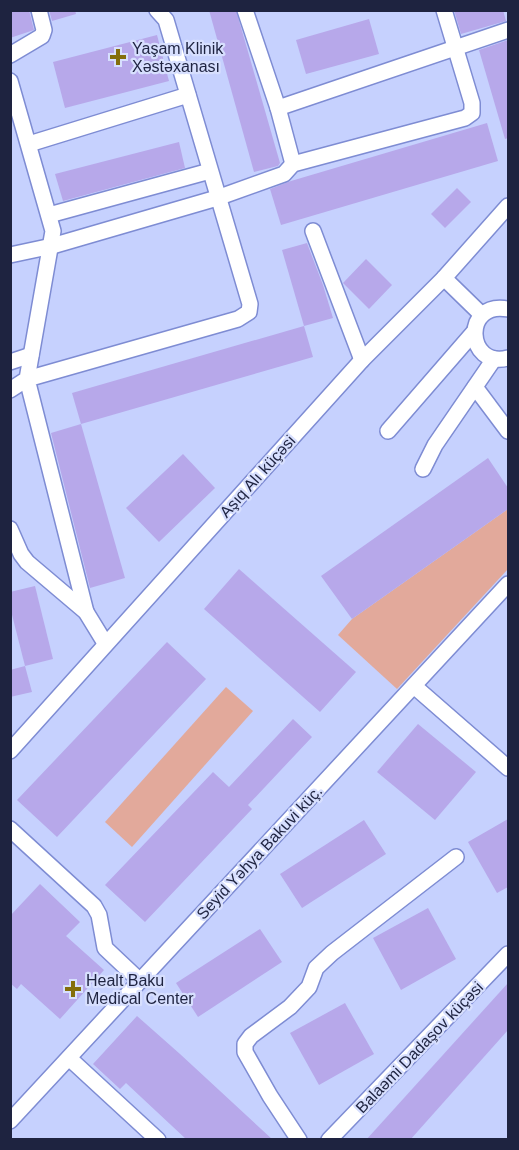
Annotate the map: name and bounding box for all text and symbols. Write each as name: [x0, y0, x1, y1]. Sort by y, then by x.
place label: Yaşam Klinik Xəstəxanası: [132, 40, 224, 75]
marker: Yaşam Klinik Xəstəxanası: [109, 48, 127, 66]
street label: Aşıq Alı küçəsi: [216, 432, 298, 521]
street label: Seyid Yəhya Bakuvi küç.: [193, 782, 326, 922]
place label: Healt Baku Medical Center: [86, 972, 194, 1007]
street label: Balaəmi Dadaşov küçəsi: [352, 978, 486, 1116]
marker: Healt Baku Medical Center: [64, 980, 82, 998]

